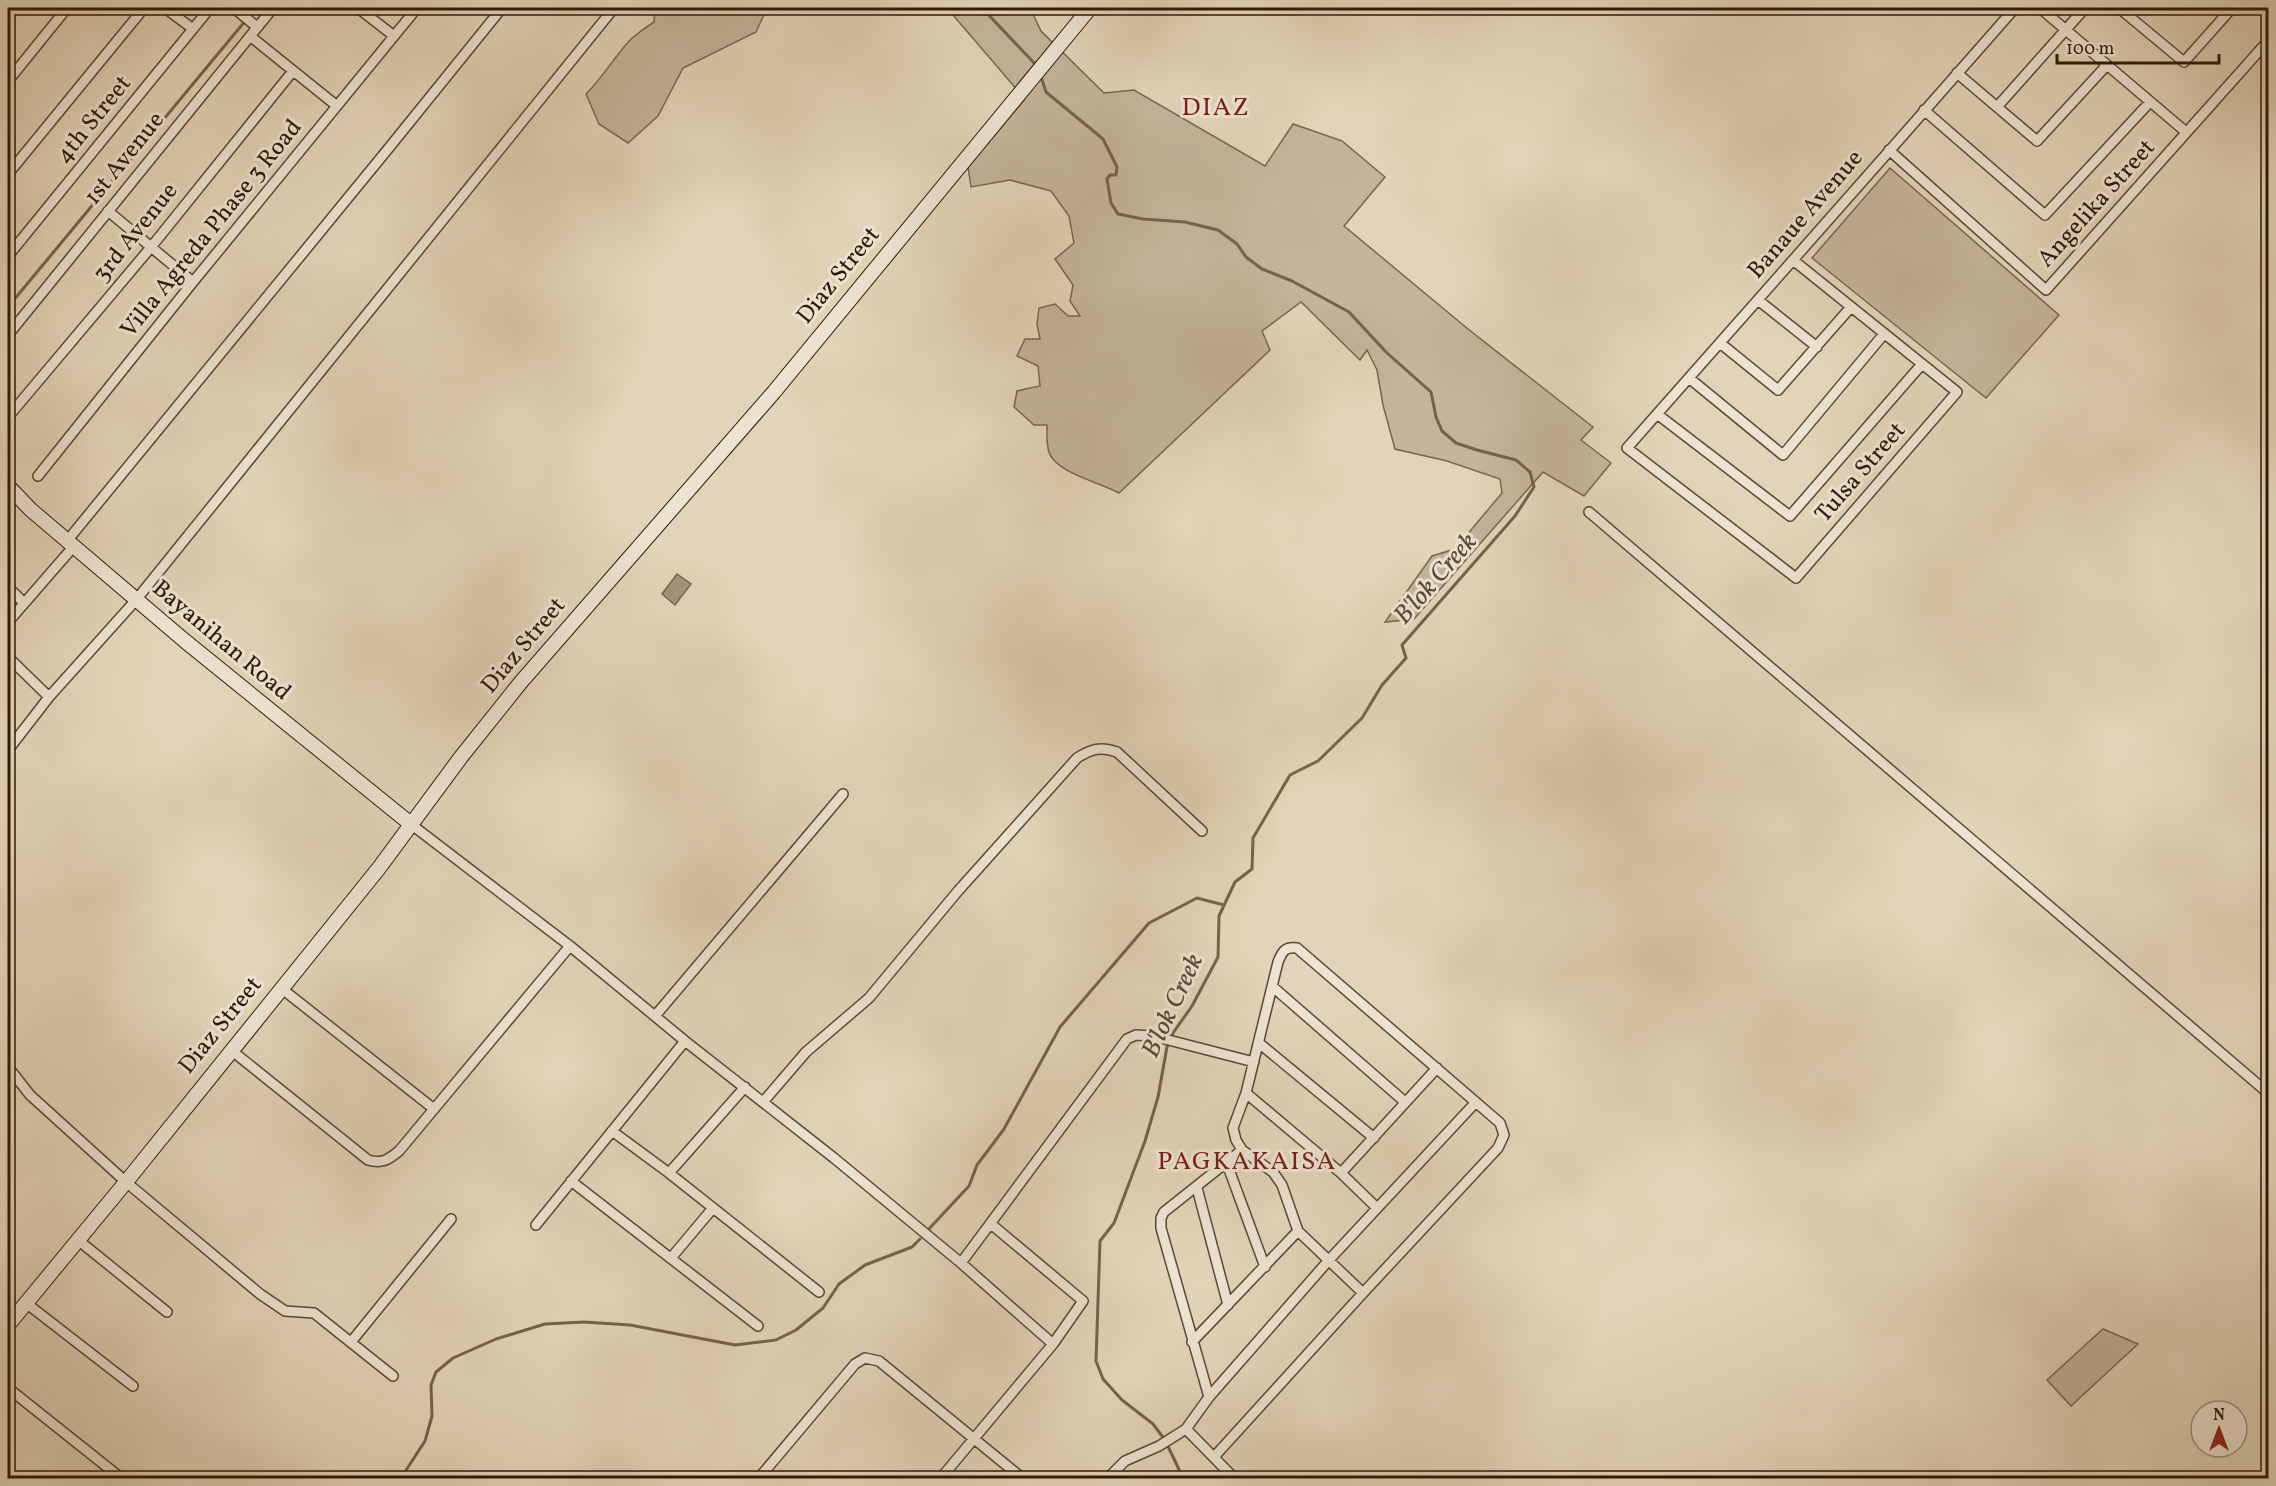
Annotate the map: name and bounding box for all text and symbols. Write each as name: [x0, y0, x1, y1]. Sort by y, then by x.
scale bar: [2057, 27, 2219, 65]
text: 100 m: [2066, 37, 2115, 62]
street label: 4th Street: [48, 69, 140, 171]
district label: DIAZ: [1182, 90, 1250, 126]
street label: 1st Avenue: [77, 105, 173, 213]
street label: Villa Agreda Phase 3 Road: [113, 112, 311, 346]
street label: Angelika Street: [2030, 132, 2164, 276]
street label: Banaue Avenue: [1740, 143, 1872, 287]
street label: 3rd Avenue: [85, 176, 187, 290]
street label: Diaz Street: [789, 220, 889, 332]
street label: Tulsa Street: [1808, 415, 1914, 531]
water label: B'lok Creek: [1386, 525, 1486, 633]
street label: Bayanihan Road: [144, 573, 298, 709]
street label: Diaz Street: [474, 590, 574, 702]
water label: B'lok Creek: [1133, 948, 1213, 1064]
street label: Diaz Street: [171, 970, 271, 1082]
district label: PAGKAKAISA: [1157, 1144, 1337, 1180]
north arrow: [2189, 1399, 2249, 1459]
text: N: [2213, 1405, 2225, 1427]

